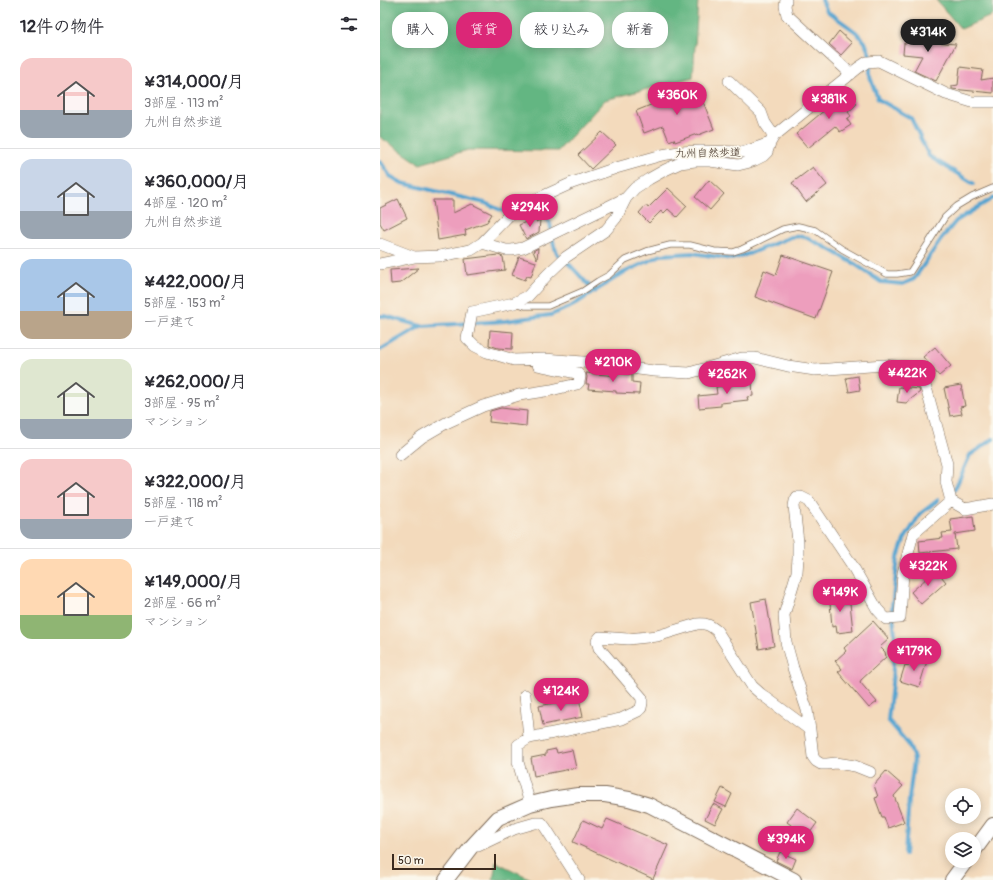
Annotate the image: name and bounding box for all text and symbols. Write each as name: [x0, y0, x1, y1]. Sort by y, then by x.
chip: 購入: [392, 12, 448, 48]
chip: 賃貸: [456, 12, 512, 48]
chip: 絞り込み: [520, 12, 604, 48]
chip: 新着: [612, 12, 668, 48]
icon: filters: [338, 13, 360, 35]
text: 12件の物件: [20, 16, 104, 37]
pin: ¥314K: [900, 19, 956, 53]
text: ¥314K: [910, 24, 946, 40]
text: ¥314,000/月: [144, 71, 244, 92]
icon: home: [52, 74, 100, 122]
pin: ¥360K: [649, 82, 705, 116]
pin: ¥381K: [801, 86, 857, 120]
text: ¥360K: [657, 87, 697, 103]
text: ¥381K: [811, 91, 847, 107]
text: 3部屋 · 113 m²: [144, 95, 223, 111]
text: 九州自然歩道: [144, 114, 222, 130]
street label: 九州自然歩道: [675, 146, 741, 160]
text: ¥360,000/月: [144, 171, 249, 192]
icon: home: [52, 175, 100, 223]
pin: ¥294K: [502, 194, 558, 228]
text: 4部屋 · 120 m²: [144, 195, 227, 211]
text: ¥294K: [511, 199, 549, 215]
text: 九州自然歩道: [144, 214, 222, 230]
text: ¥422,000/月: [144, 271, 247, 292]
icon: home: [52, 275, 100, 323]
text: 5部屋 · 153 m²: [144, 295, 225, 311]
text: 一戸建て: [144, 314, 196, 330]
pin: ¥210K: [585, 349, 641, 383]
text: ¥210K: [594, 354, 632, 370]
pin: ¥422K: [879, 360, 935, 394]
pin: ¥262K: [699, 361, 755, 395]
text: ¥422K: [888, 365, 926, 381]
text: ¥262K: [708, 366, 746, 382]
text: ¥262,000/月: [144, 371, 247, 392]
icon: home: [52, 375, 100, 423]
text: 3部屋 · 95 m²: [144, 395, 220, 411]
text: マンション: [144, 414, 208, 430]
text: ¥322,000/月: [144, 471, 247, 492]
icon: home: [52, 475, 100, 523]
text: 5部屋 · 118 m²: [144, 495, 222, 511]
text: 一戸建て: [144, 514, 196, 530]
pin: ¥322K: [900, 553, 956, 587]
text: ¥322K: [909, 558, 947, 574]
text: ¥149,000/月: [144, 571, 243, 592]
icon: home: [52, 575, 100, 623]
pin: ¥149K: [812, 579, 868, 613]
text: ¥149K: [822, 584, 858, 600]
text: 2部屋 · 66 m²: [144, 595, 221, 611]
text: マンション: [144, 614, 208, 630]
pin: ¥179K: [886, 638, 942, 672]
text: ¥179K: [896, 643, 932, 659]
pin: ¥124K: [533, 678, 589, 712]
text: ¥124K: [543, 683, 579, 699]
map controls: [945, 788, 981, 868]
button: locate: [945, 788, 981, 824]
pin: ¥394K: [758, 826, 814, 860]
text: ¥394K: [767, 831, 805, 847]
button: layers: [945, 832, 981, 868]
scale bar: [392, 852, 496, 871]
text: 50 m: [398, 854, 424, 867]

